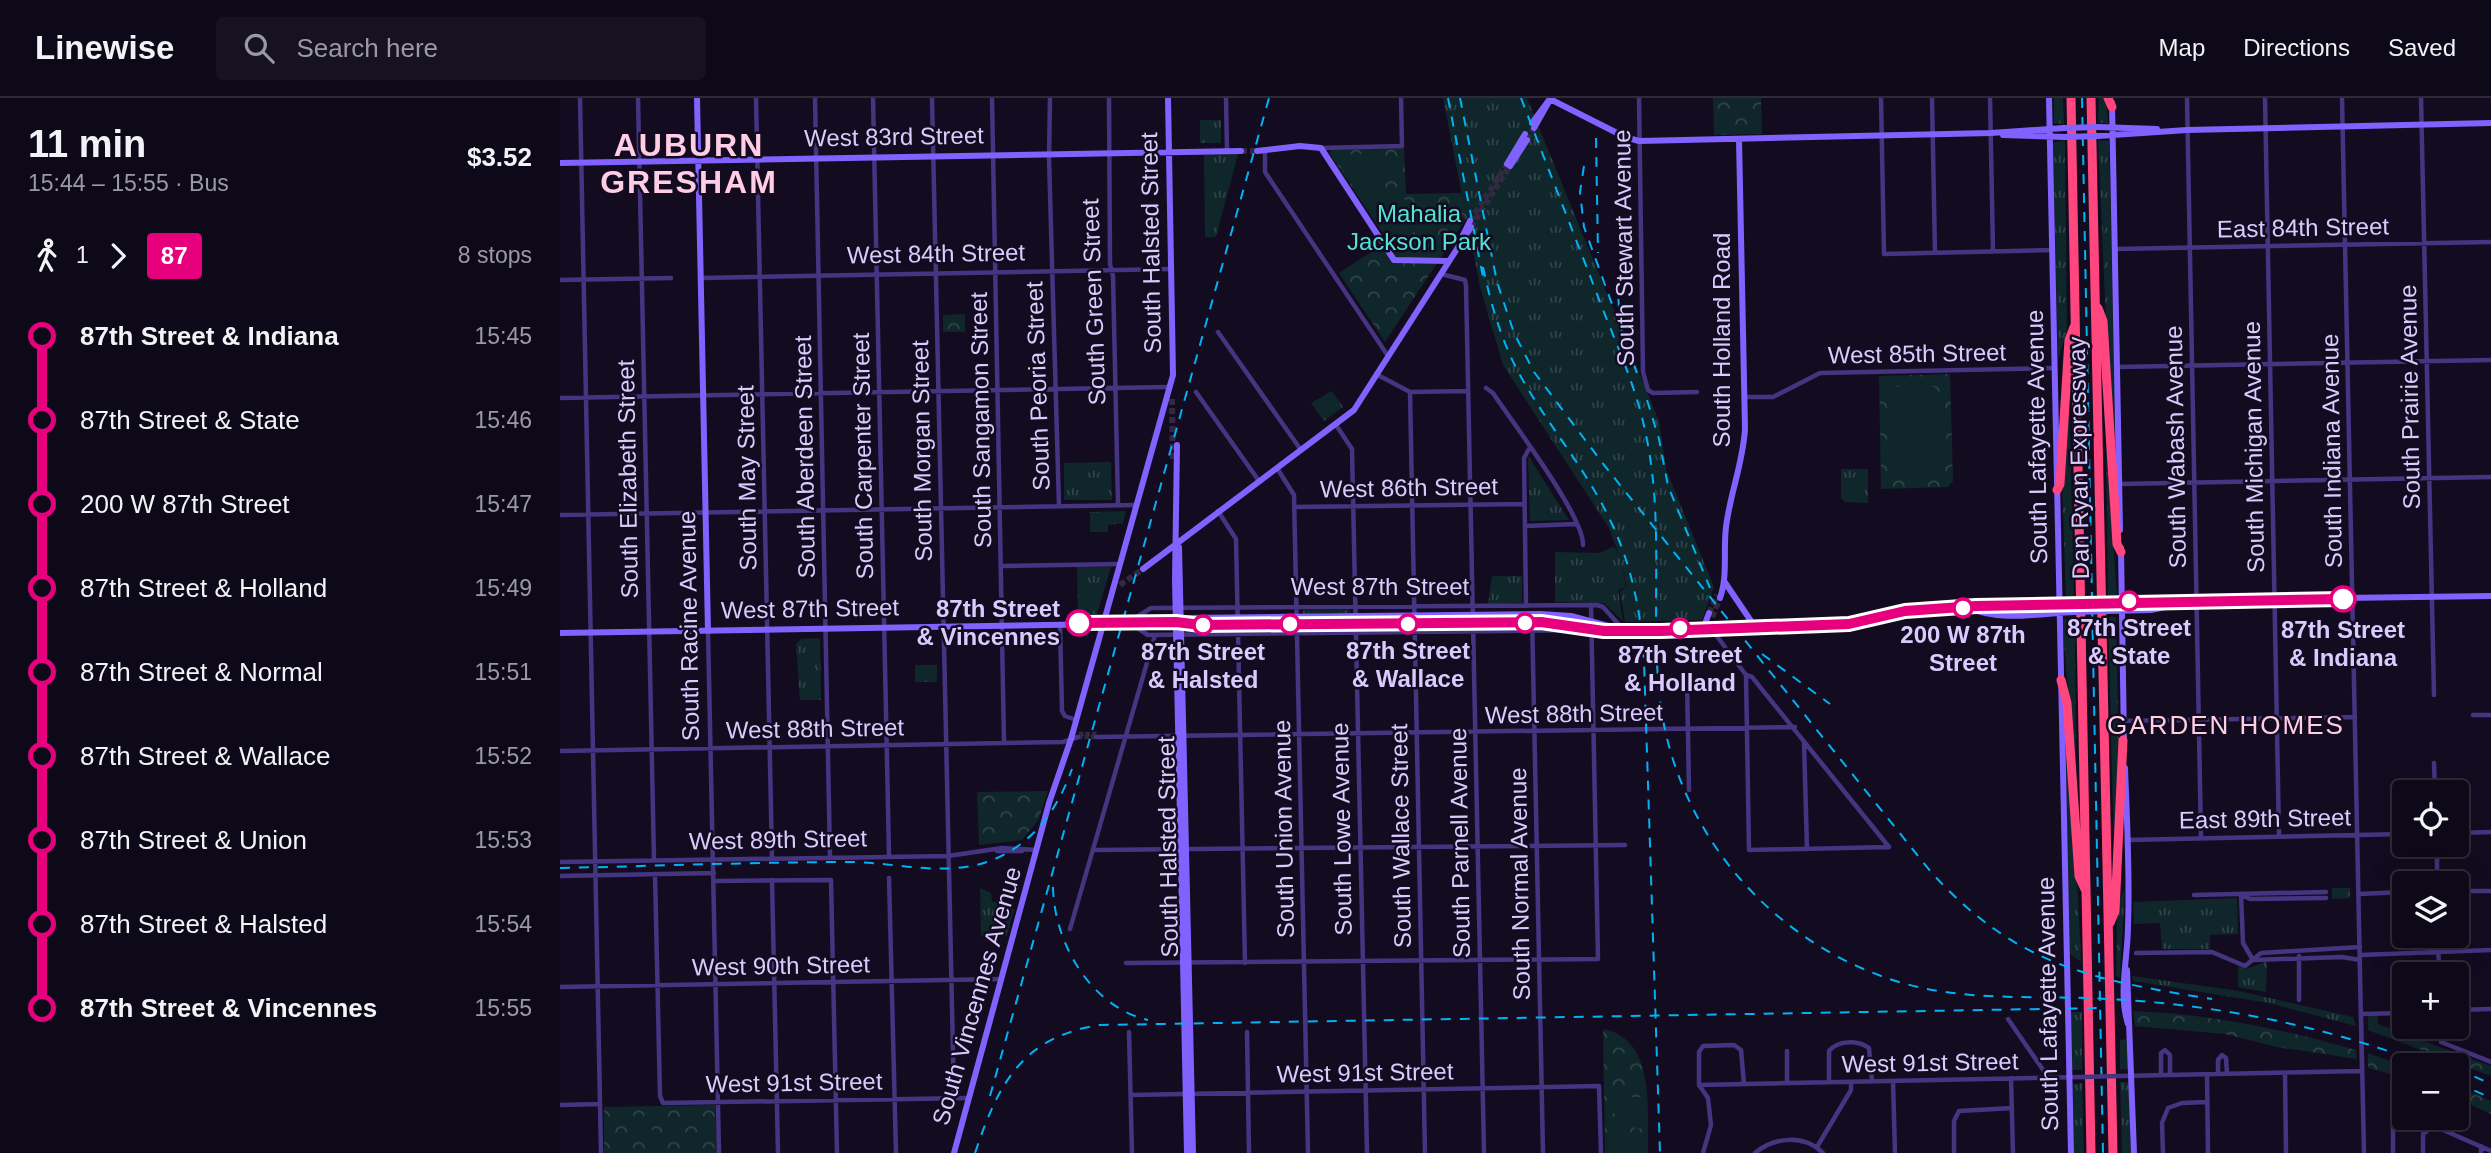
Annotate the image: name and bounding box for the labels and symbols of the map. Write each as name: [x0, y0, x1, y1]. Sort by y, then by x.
street label: West 83rd Street: [804, 121, 984, 152]
district label: AUBURN GRESHAM: [600, 127, 778, 200]
street label: South Stewart Avenue: [1608, 129, 1639, 367]
street label: South Halsted Street: [1135, 132, 1166, 354]
street label: South Green Street: [1076, 198, 1111, 406]
park label: Mahalia Jackson Park: [1347, 200, 1492, 255]
street label: East 84th Street: [2217, 212, 2390, 242]
street label: South Holland Road: [1708, 233, 1735, 447]
street label: West 84th Street: [847, 238, 1026, 269]
street label: South Peoria Street: [1020, 281, 1055, 491]
street label: South Prairie Avenue: [2394, 284, 2425, 510]
street label: South Sangamon Street: [965, 291, 996, 548]
street label: South Lafayette Avenue: [2021, 310, 2052, 564]
street label: South Michigan Avenue: [2238, 321, 2269, 573]
street label: South Wabash Avenue: [2160, 325, 2191, 569]
street label: South Carpenter Street: [847, 332, 878, 580]
street label: South Indiana Avenue: [2316, 334, 2347, 568]
street label: South Aberdeen Street: [789, 335, 820, 579]
street label: Dan Ryan Expressway: [2063, 336, 2094, 580]
street label: West 85th Street: [1828, 338, 2007, 369]
street label: South Morgan Street: [906, 340, 937, 562]
street label: South Elizabeth Street: [612, 359, 643, 599]
street label: South May Street: [731, 385, 762, 571]
street label: West 86th Street: [1320, 472, 1499, 503]
street label: South Racine Avenue: [673, 511, 704, 741]
street label: West 87th Street: [1291, 573, 1469, 600]
marker: 87th Street & Indiana: [2330, 586, 2356, 612]
marker: 87th Street & State: [2119, 591, 2139, 611]
street label: West 87th Street: [721, 593, 900, 624]
place label: 87th Street & Vincennes: [916, 595, 1060, 650]
marker: 200 W 87th Street: [1953, 598, 1973, 618]
marker: 87th Street & Vincennes: [1066, 610, 1092, 636]
unlabelled marker: [1515, 613, 1535, 633]
unlabelled marker: [1280, 614, 1300, 634]
marker: 87th Street & Wallace: [1398, 614, 1418, 634]
place label: 87th Street & State: [2067, 614, 2191, 669]
marker: 87th Street & Halsted: [1193, 615, 1213, 635]
place label: 87th Street & Indiana: [2281, 616, 2405, 671]
marker: 87th Street & Holland: [1670, 618, 1690, 638]
place label: 200 W 87th Street: [1900, 621, 2026, 676]
place label: 87th Street & Wallace: [1346, 637, 1470, 692]
place label: 87th Street & Halsted: [1141, 638, 1265, 693]
place label: 87th Street & Holland: [1618, 641, 1742, 696]
street label: West 88th Street: [1485, 698, 1664, 729]
district label: GARDEN HOMES: [2107, 710, 2345, 740]
street label: West 88th Street: [726, 713, 905, 744]
street label: South Union Avenue: [1268, 720, 1299, 938]
street label: South Lowe Avenue: [1326, 722, 1357, 936]
street label: South Wallace Street: [1385, 723, 1416, 949]
street label: South Parnell Avenue: [1444, 728, 1475, 958]
street label: South Halsted Street: [1152, 736, 1183, 958]
street label: South Normal Avenue: [1504, 767, 1535, 1001]
street label: East 89th Street: [2179, 803, 2352, 833]
street label: West 89th Street: [689, 824, 868, 855]
street label: South Vincennes Avenue: [927, 864, 1026, 1128]
street label: South Lafayette Avenue: [2032, 877, 2063, 1131]
street label: West 90th Street: [692, 950, 871, 981]
street label: West 91st Street: [1841, 1047, 2019, 1078]
street label: West 91st Street: [1276, 1057, 1454, 1088]
street label: West 91st Street: [705, 1067, 883, 1098]

